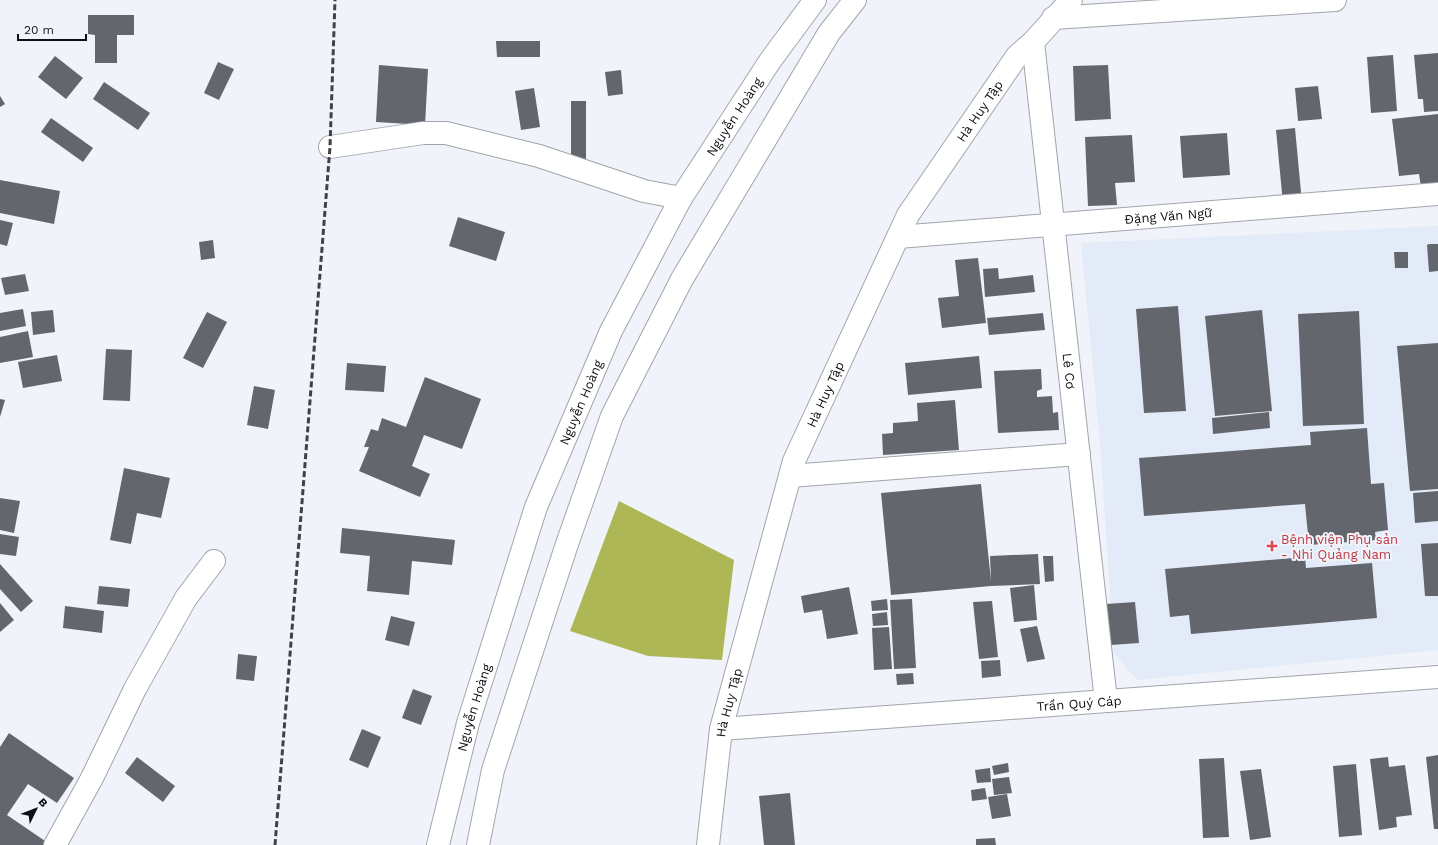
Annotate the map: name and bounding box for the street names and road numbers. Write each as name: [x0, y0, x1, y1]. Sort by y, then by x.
street label: Nguyễn Hoàng: [703, 74, 765, 159]
street label: Hà Huy Tập: [953, 77, 1006, 144]
street label: Đặng Văn Ngữ: [1124, 204, 1213, 226]
street label: Lê Cơ: [1060, 352, 1079, 390]
street label: Nguyễn Hoàng: [556, 357, 605, 447]
street label: Hà Huy Tập: [803, 359, 847, 430]
street label: Nguyễn Hoàng: [454, 662, 494, 753]
street label: Hà Huy Tập: [713, 666, 745, 738]
street label: Trần Quý Cáp: [1036, 692, 1122, 714]

